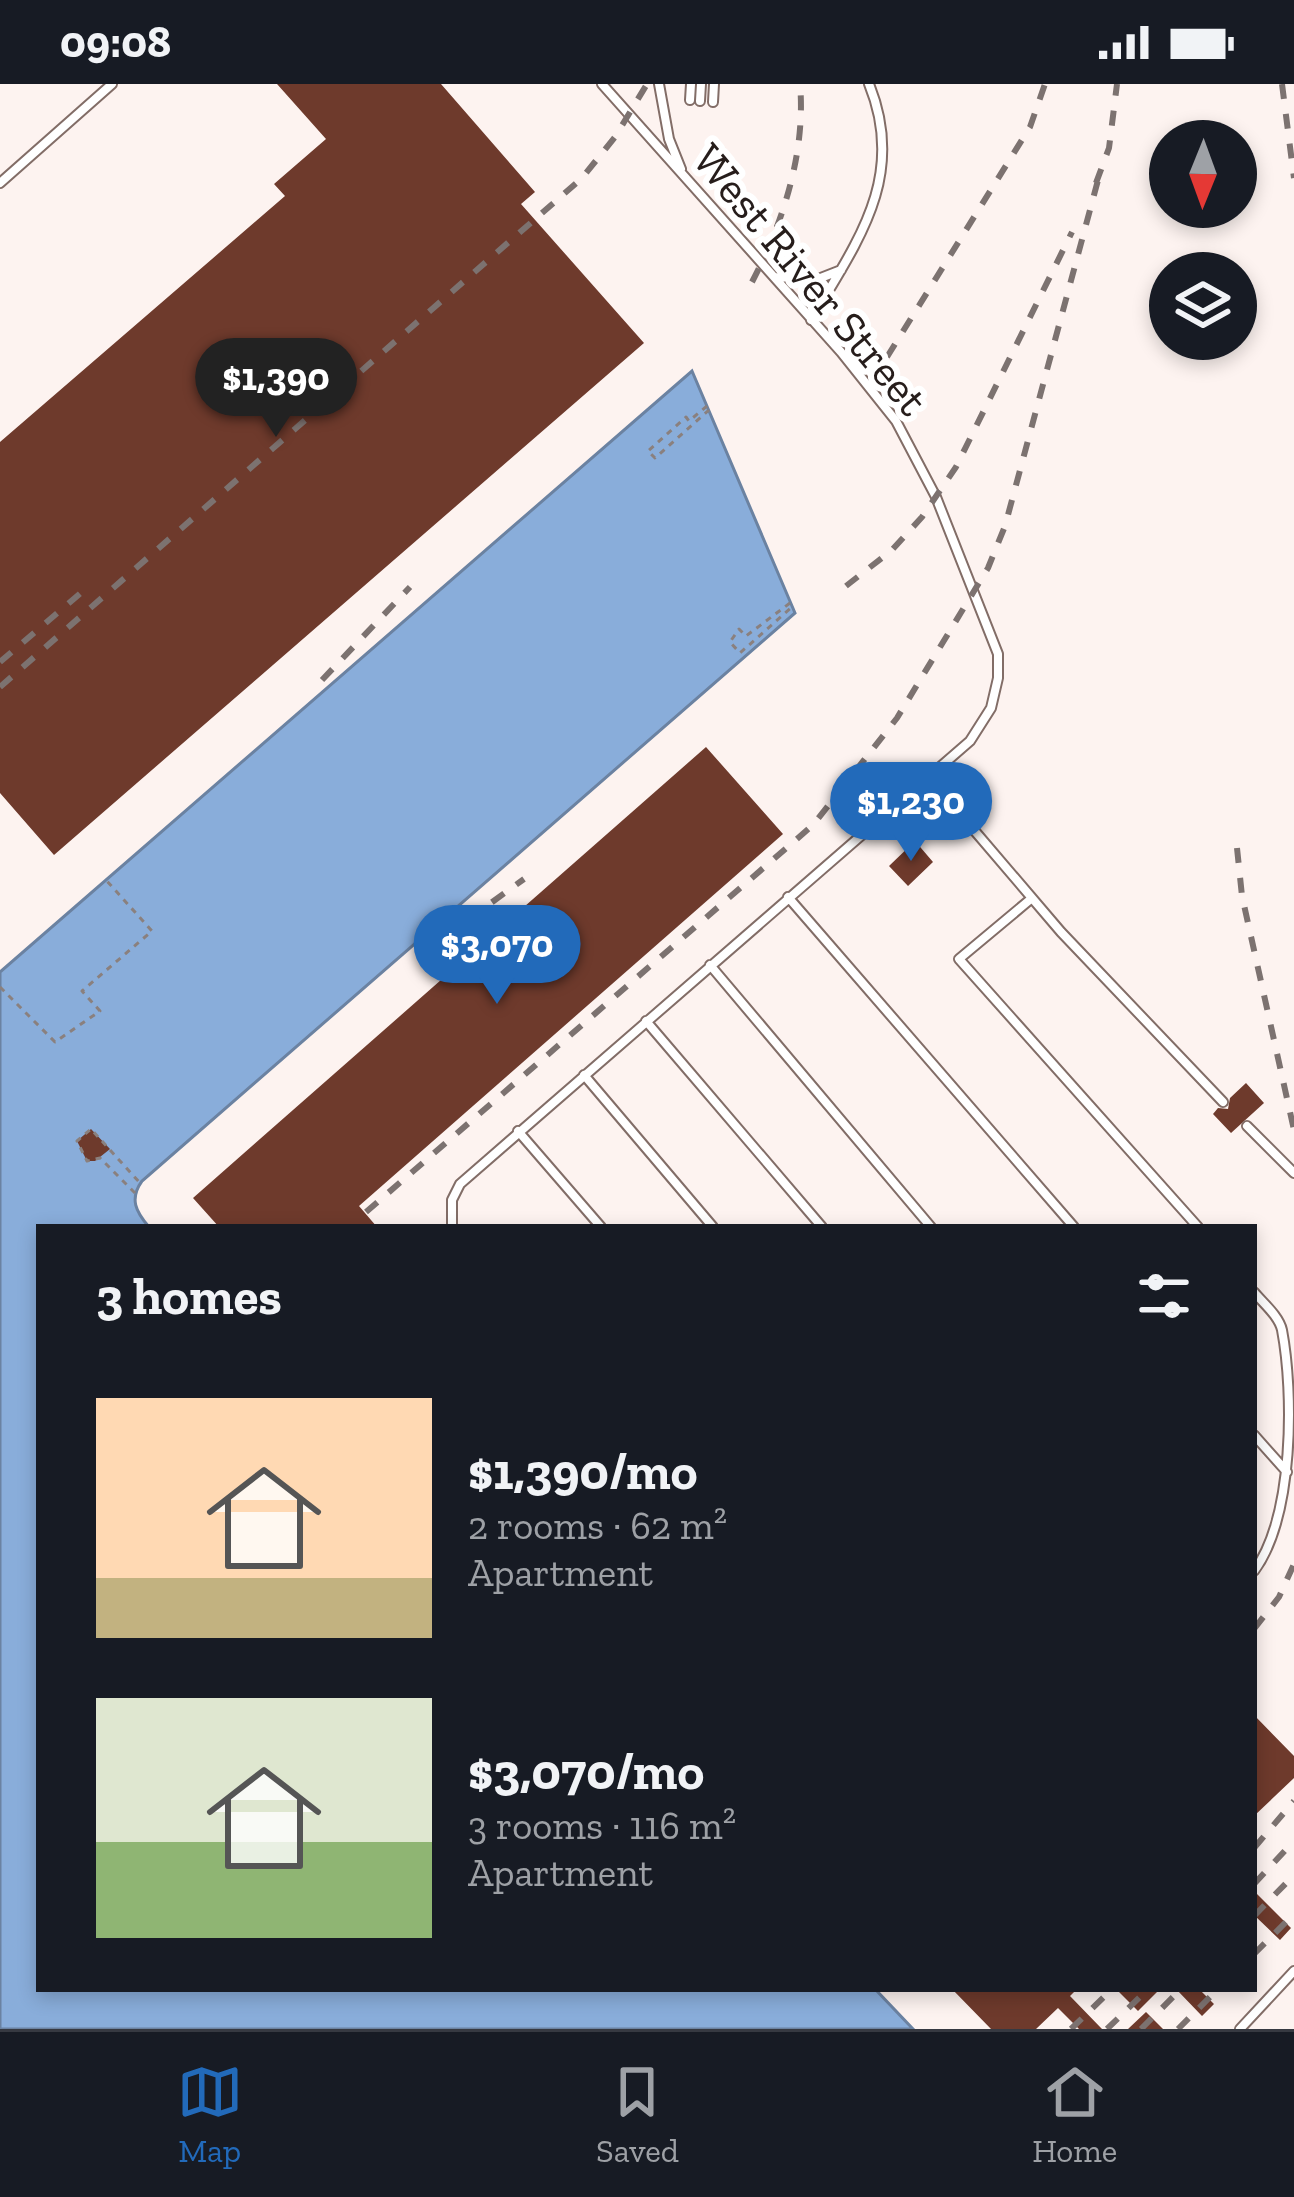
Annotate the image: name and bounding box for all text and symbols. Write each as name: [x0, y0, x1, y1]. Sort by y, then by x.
text: 09:08: [60, 15, 171, 69]
north arrow: [1149, 120, 1257, 228]
map controls: [1149, 120, 1257, 360]
street label: West River Street: [681, 133, 940, 427]
button: layers: [1149, 252, 1257, 360]
pin: $1,390: [178, 338, 374, 440]
text: $1,390: [222, 353, 330, 400]
pin: $1,230: [813, 762, 1009, 864]
text: $1,230: [857, 777, 965, 824]
pin: $3,070: [399, 905, 595, 1007]
text: $3,070: [441, 920, 553, 967]
icon: filters: [1131, 1263, 1197, 1329]
text: 3 homes: [96, 1266, 282, 1327]
text: $1,390/mo: [468, 1441, 697, 1502]
icon: home: [192, 1446, 336, 1590]
text: 2 rooms · 62 m²: [468, 1502, 727, 1549]
text: Apartment: [468, 1549, 653, 1596]
text: $3,070/mo: [468, 1741, 704, 1802]
icon: home: [192, 1746, 336, 1890]
text: 3 rooms · 116 m²: [468, 1802, 736, 1849]
text: Apartment: [468, 1849, 653, 1896]
tab: Map: [177, 2059, 243, 2170]
tab: Saved: [596, 2059, 679, 2170]
tab: Home: [1032, 2059, 1117, 2170]

